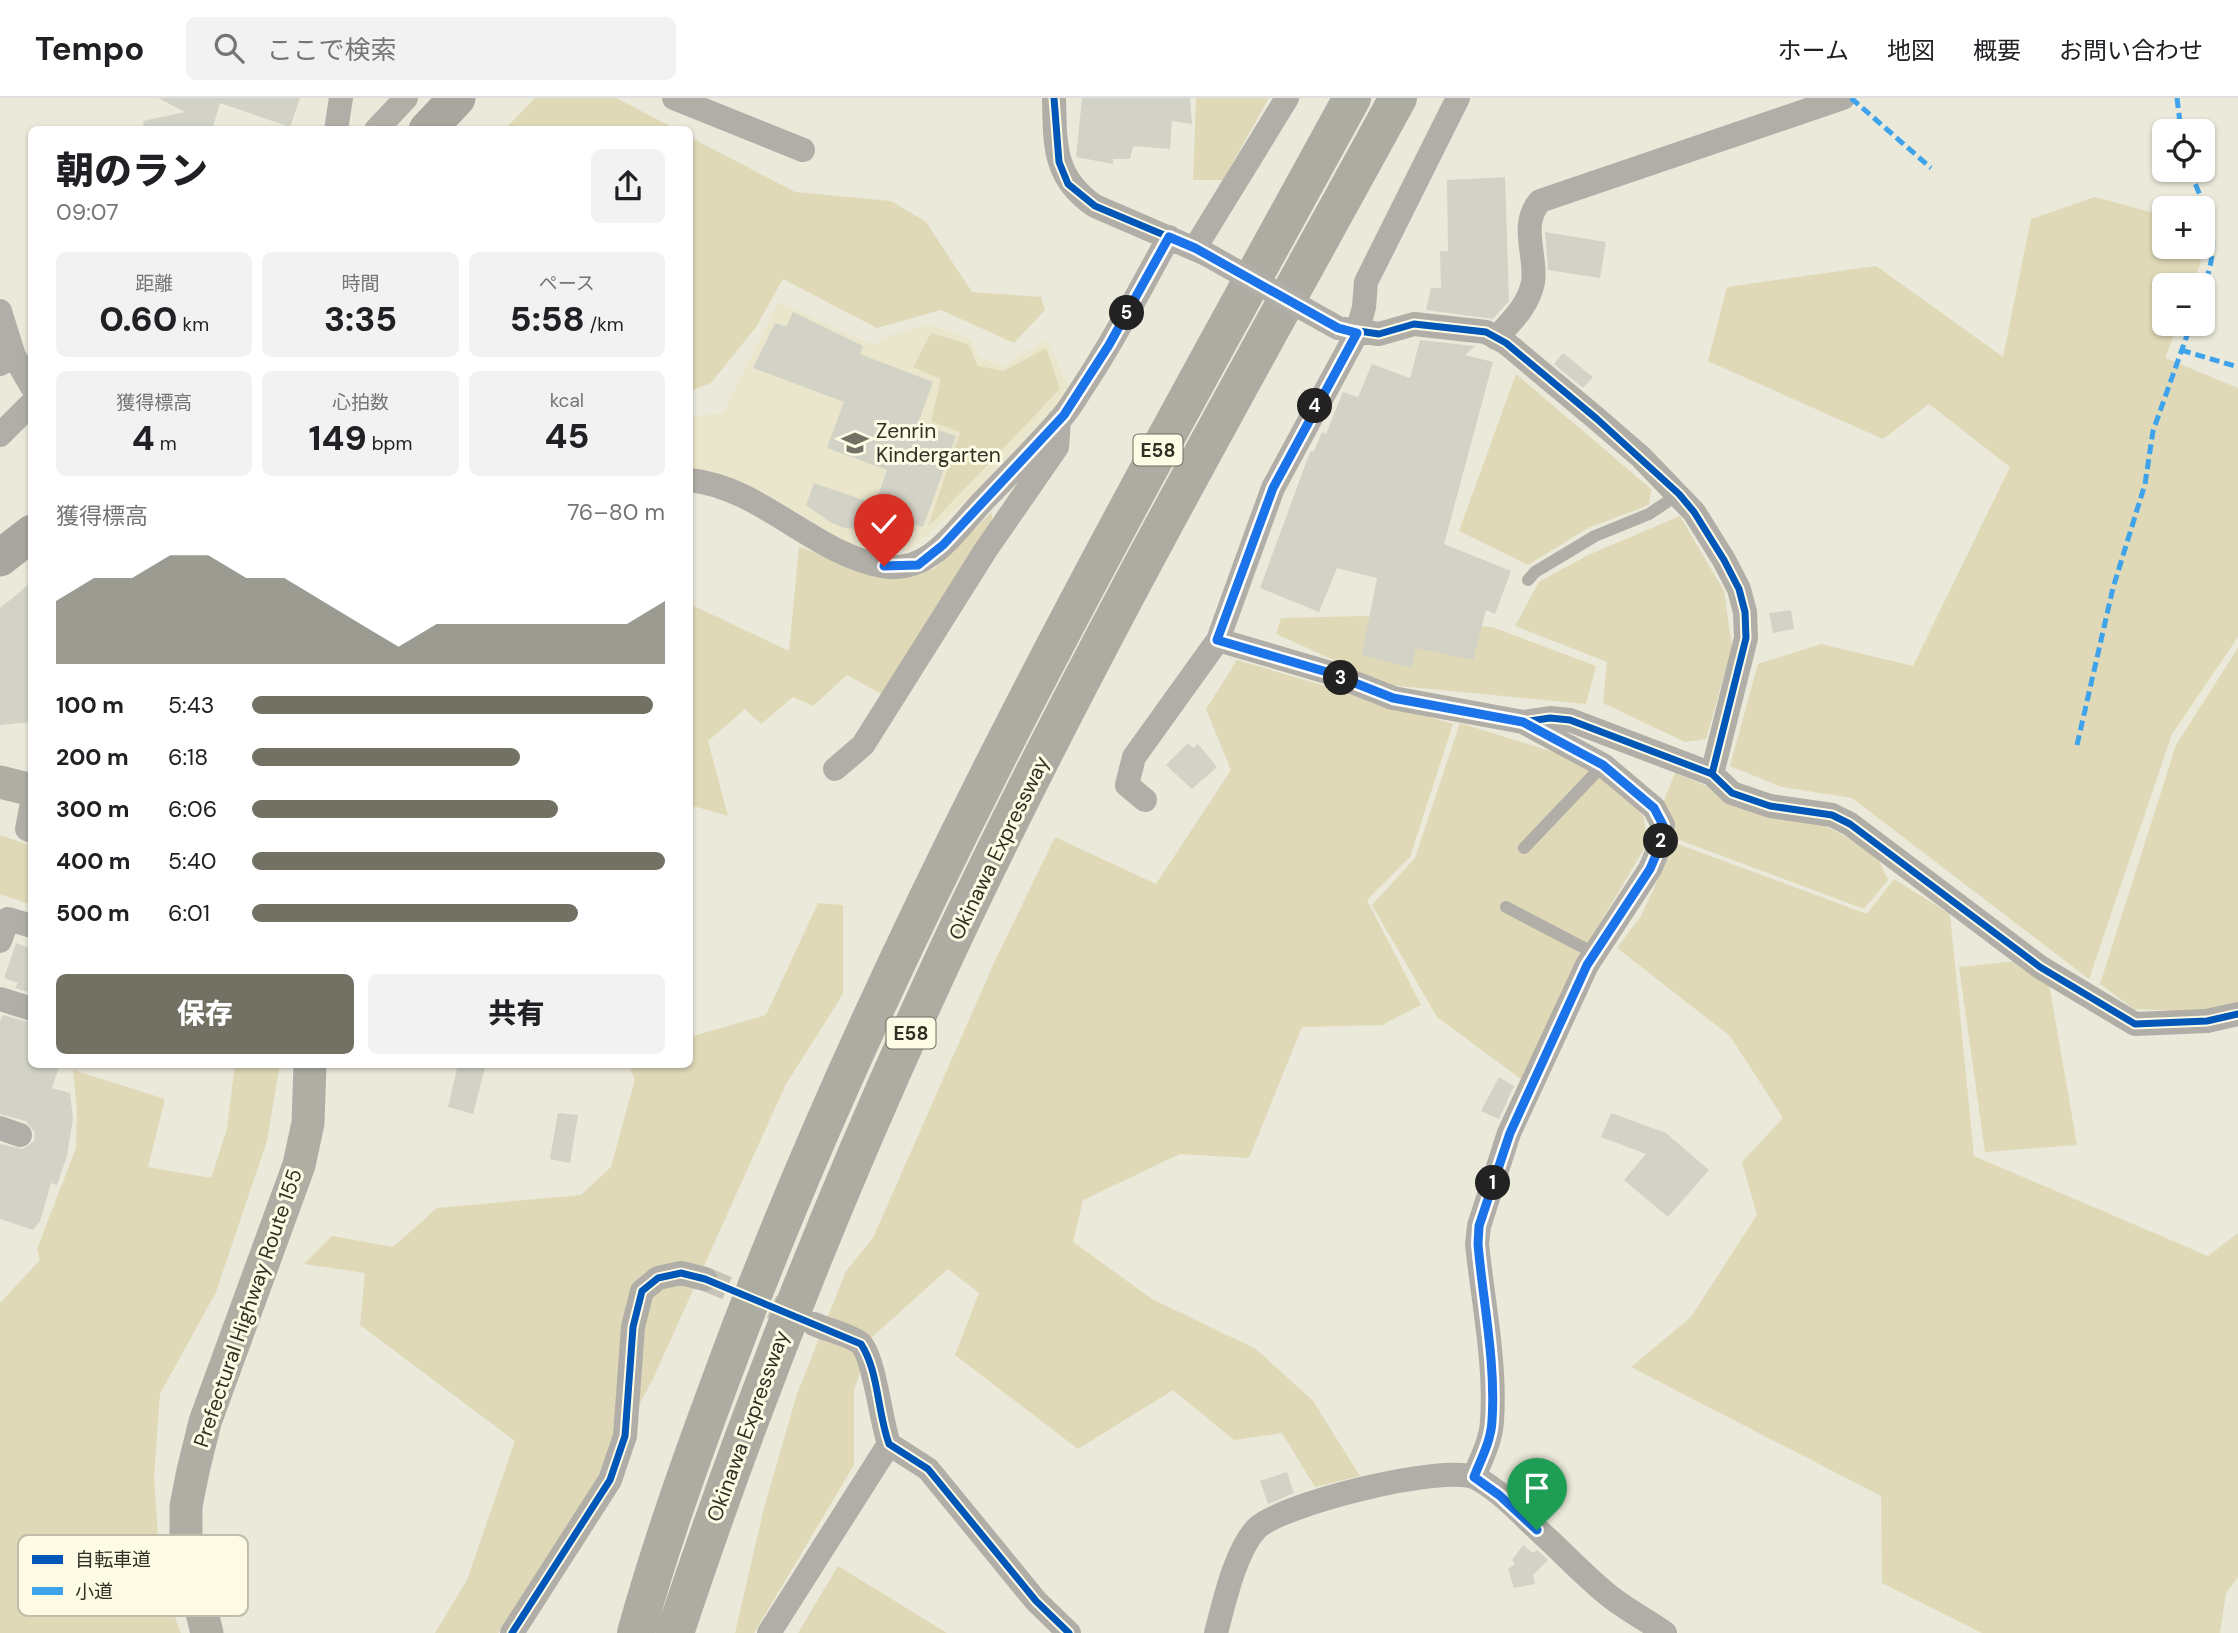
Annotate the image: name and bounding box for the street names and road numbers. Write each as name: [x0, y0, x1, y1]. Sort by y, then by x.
road number: E58: [1134, 434, 1182, 466]
street label: Okinawa Expressway: [942, 751, 1056, 945]
road number: E58: [886, 1018, 936, 1049]
street label: Prefectural Highway Route 155: [187, 1165, 309, 1451]
street label: Okinawa Expressway: [700, 1326, 796, 1526]

